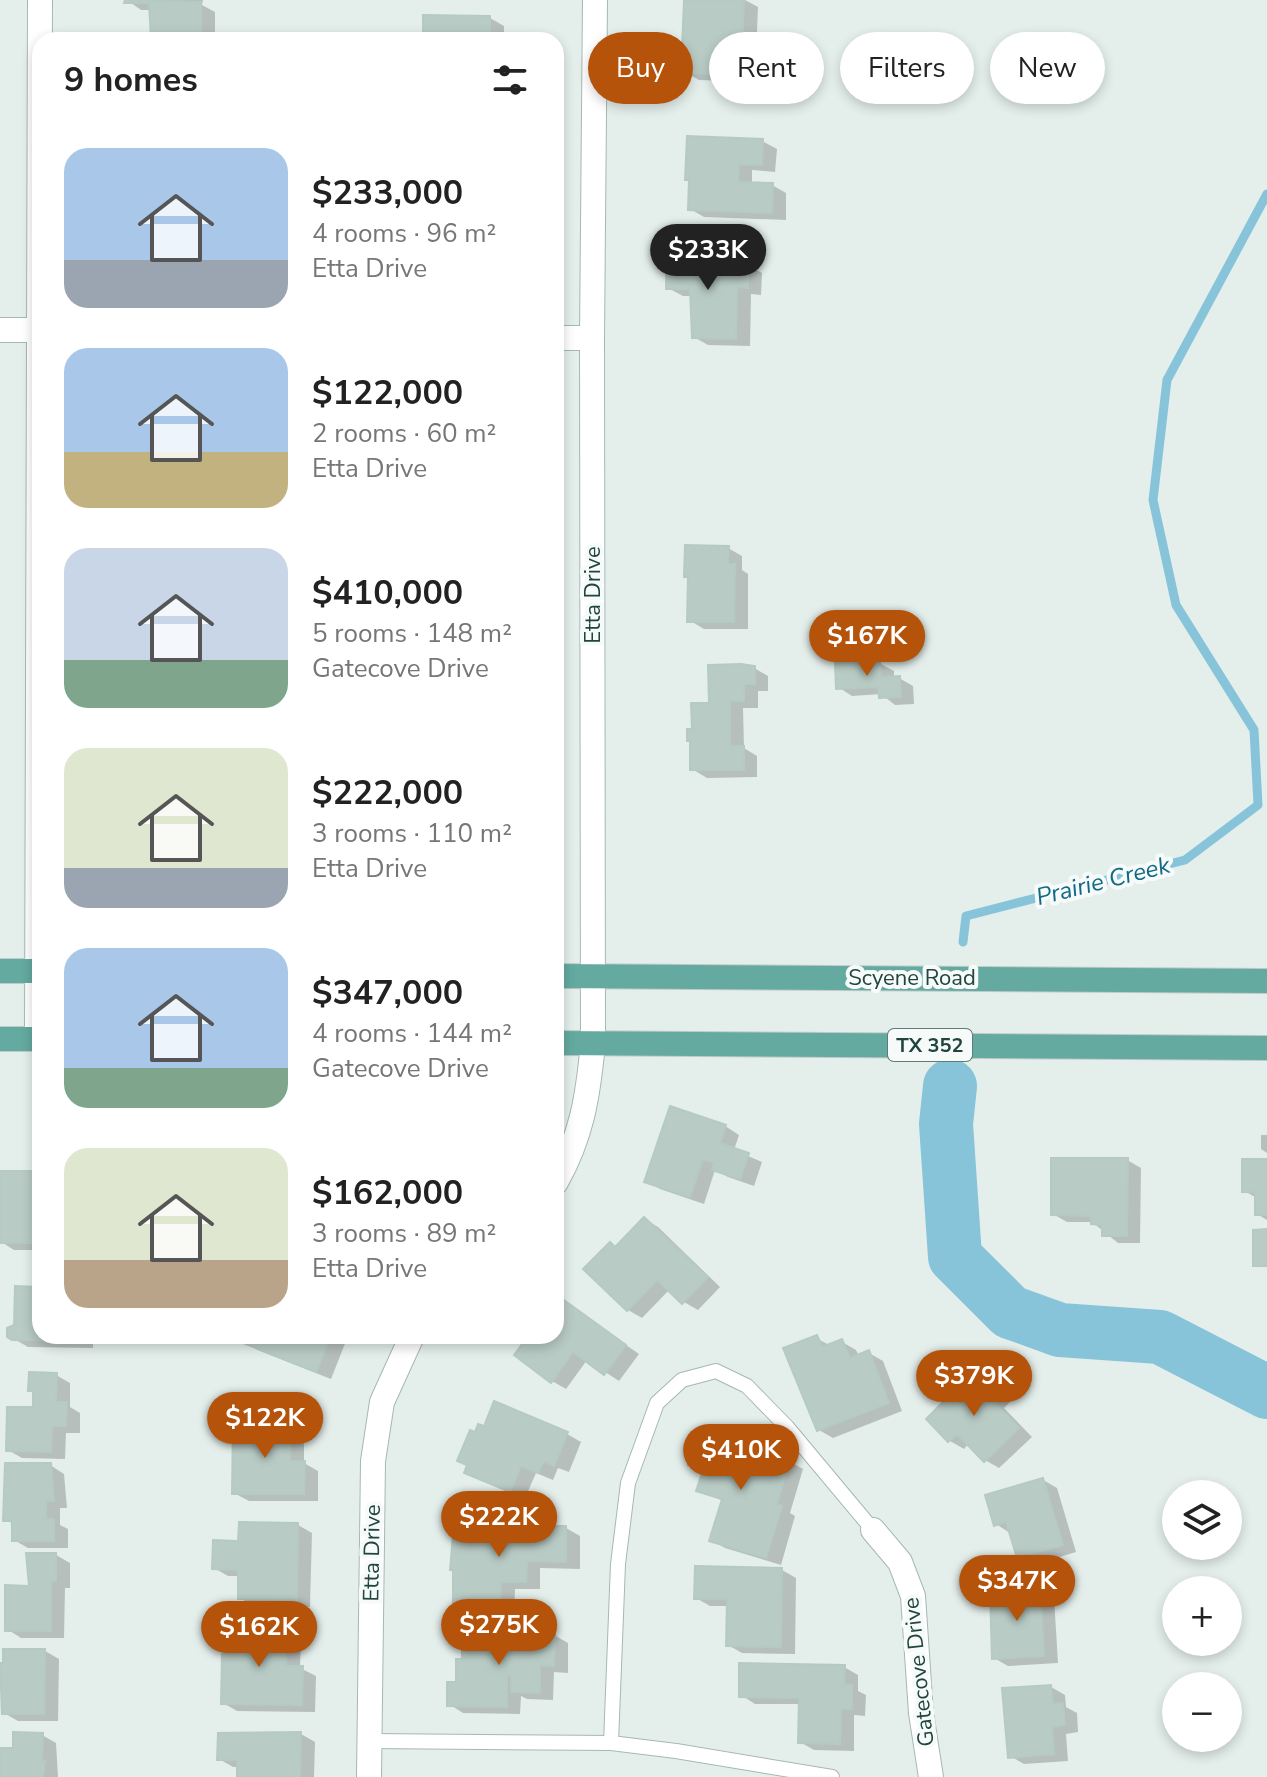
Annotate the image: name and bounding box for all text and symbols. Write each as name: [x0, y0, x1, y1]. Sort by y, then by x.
chip: Buy: [588, 32, 693, 104]
chip: Rent: [709, 32, 824, 104]
chip: Filters: [840, 32, 974, 104]
chip: New: [990, 32, 1105, 104]
text: 9 homes: [64, 57, 198, 103]
icon: filters: [488, 58, 532, 102]
text: $233,000: [312, 170, 463, 216]
icon: home: [128, 180, 224, 276]
text: 4 rooms · 96 m²: [312, 216, 496, 251]
pin: $233K: [652, 224, 764, 292]
text: $233K: [668, 232, 748, 267]
text: Etta Drive: [312, 251, 427, 286]
text: $122,000: [312, 370, 463, 416]
icon: home: [128, 380, 224, 476]
text: 2 rooms · 60 m²: [312, 416, 496, 451]
text: Etta Drive: [312, 451, 427, 486]
street label: Etta Drive: [578, 546, 608, 644]
text: $410,000: [312, 570, 463, 616]
icon: home: [128, 580, 224, 676]
pin: $167K: [811, 610, 923, 678]
text: 5 rooms · 148 m²: [312, 616, 512, 651]
text: $167K: [827, 618, 907, 653]
text: Gatecove Drive: [312, 651, 489, 686]
text: $222,000: [312, 770, 463, 816]
icon: home: [128, 780, 224, 876]
text: 3 rooms · 110 m²: [312, 816, 512, 851]
water label: Prairie Creek: [1033, 849, 1174, 913]
text: Etta Drive: [312, 851, 427, 886]
street label: Scyene Road: [848, 963, 976, 993]
text: $347,000: [312, 970, 463, 1016]
icon: home: [128, 980, 224, 1076]
text: 4 rooms · 144 m²: [312, 1016, 512, 1051]
road number: TX 352: [888, 1029, 972, 1061]
text: Gatecove Drive: [312, 1051, 489, 1086]
text: $162,000: [312, 1170, 463, 1216]
icon: home: [128, 1180, 224, 1276]
text: 3 rooms · 89 m²: [312, 1216, 496, 1251]
text: Etta Drive: [312, 1251, 427, 1286]
pin: $379K: [918, 1350, 1030, 1418]
text: $379K: [934, 1358, 1014, 1393]
pin: $122K: [209, 1392, 321, 1460]
text: $122K: [225, 1400, 305, 1435]
pin: $410K: [685, 1424, 797, 1492]
text: $410K: [701, 1432, 781, 1467]
map controls: [1162, 1480, 1242, 1752]
button: layers: [1162, 1480, 1242, 1560]
pin: $222K: [443, 1491, 555, 1559]
text: $222K: [459, 1499, 539, 1534]
street label: Etta Drive: [356, 1504, 388, 1602]
pin: $347K: [961, 1555, 1073, 1623]
text: $347K: [977, 1563, 1057, 1598]
button: +: [1162, 1576, 1242, 1656]
street label: Gatecove Drive: [896, 1596, 942, 1748]
pin: $275K: [443, 1599, 555, 1667]
pin: $162K: [203, 1601, 315, 1669]
text: $275K: [459, 1607, 539, 1642]
text: $162K: [219, 1609, 299, 1644]
button: −: [1162, 1672, 1242, 1752]

